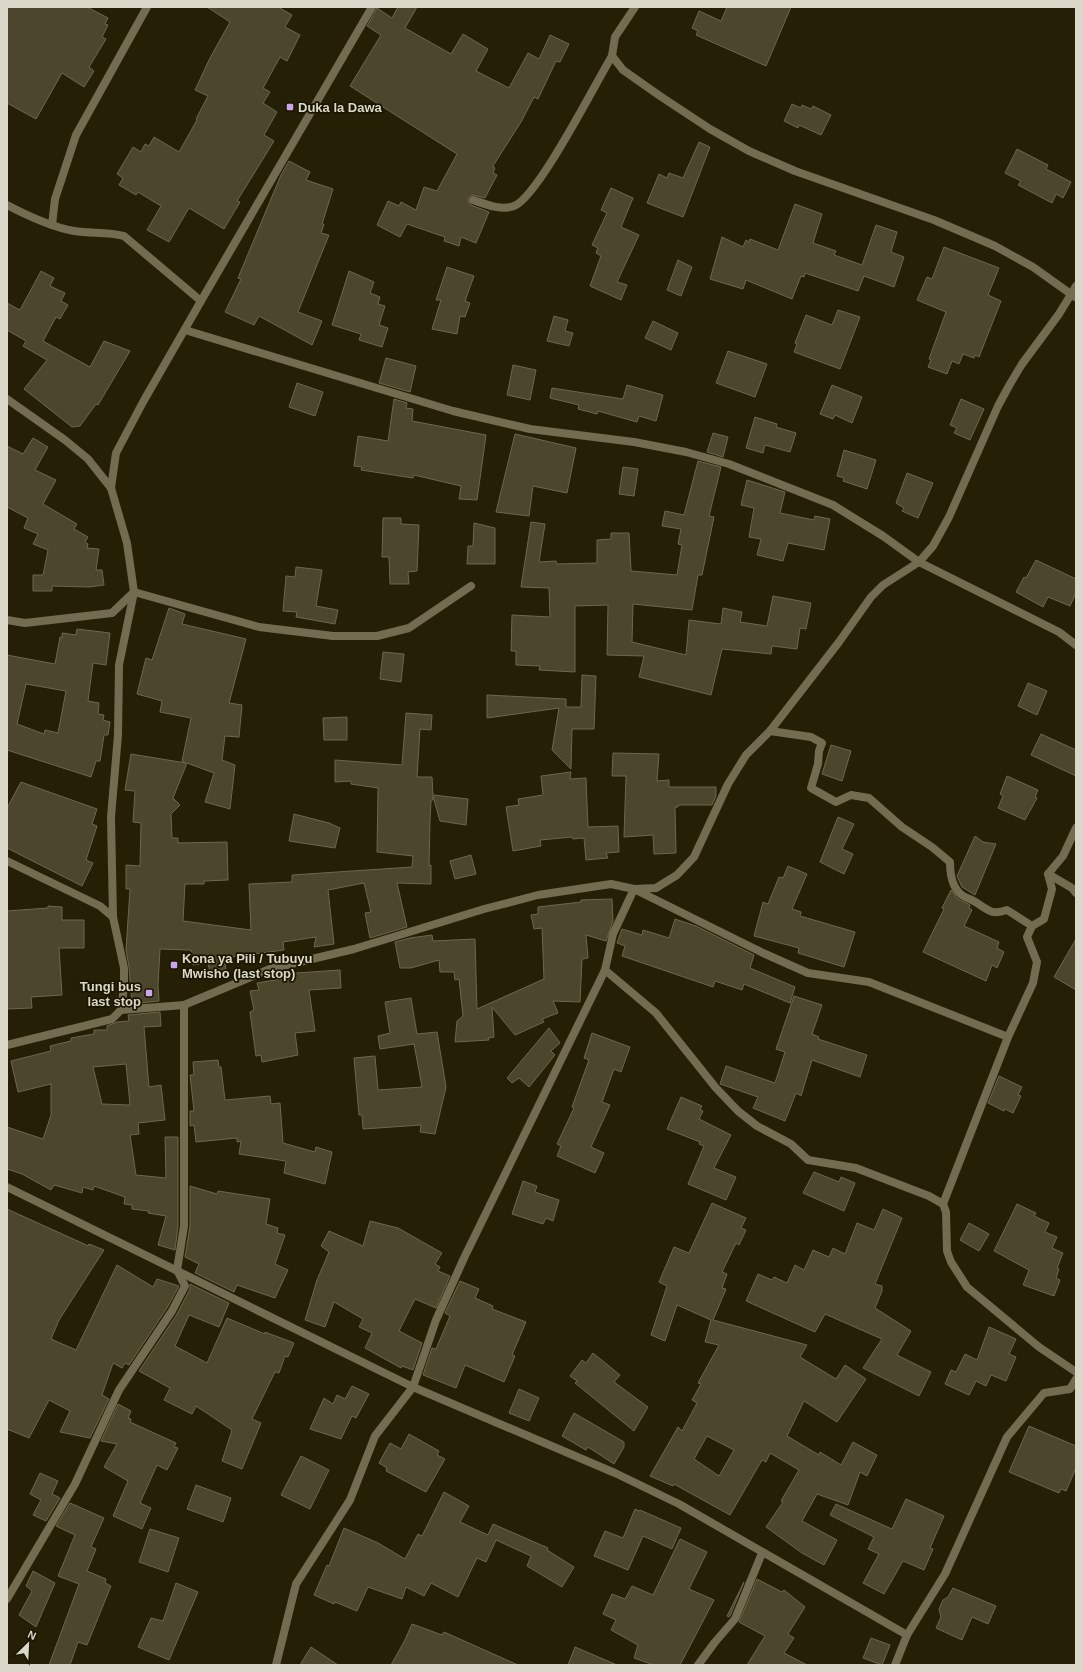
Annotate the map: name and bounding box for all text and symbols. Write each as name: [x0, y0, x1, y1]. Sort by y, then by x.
place label: Duka la Dawa: [298, 100, 383, 115]
marker: Duka la Dawa: [285, 102, 295, 112]
place label: Kona ya Pili / Tubuyu Mwisho (last stop): [182, 951, 313, 981]
marker: Kona ya Pili / Tubuyu Mwisho (last stop): [169, 960, 179, 970]
place label: Tungi bus last stop: [80, 979, 141, 1009]
marker: Tungi bus last stop: [144, 988, 154, 998]
north arrow: [8, 1624, 48, 1664]
text: N: [26, 1628, 38, 1642]

